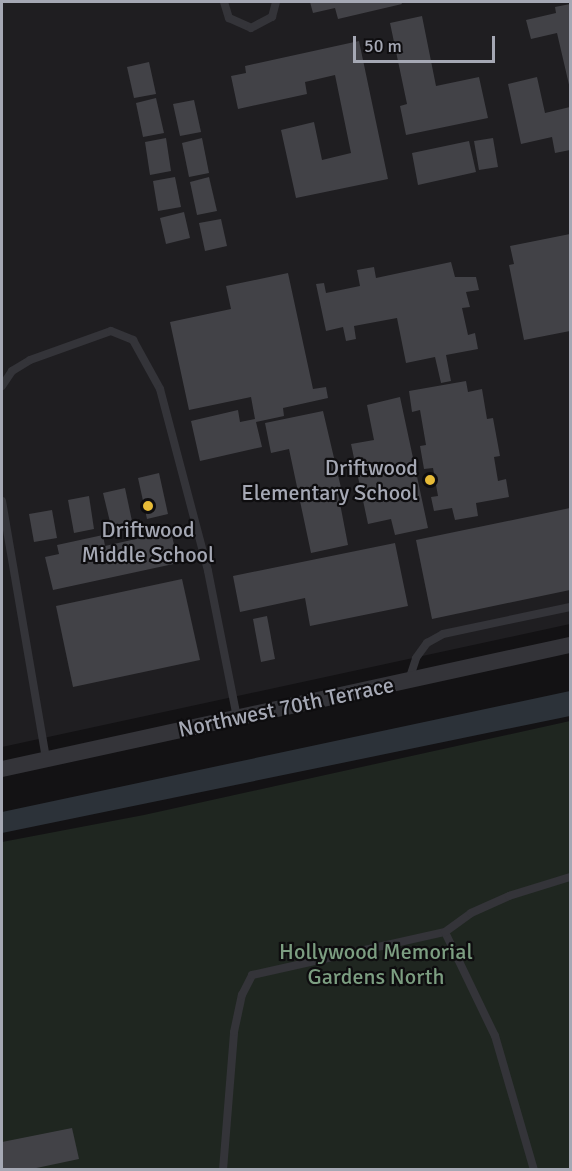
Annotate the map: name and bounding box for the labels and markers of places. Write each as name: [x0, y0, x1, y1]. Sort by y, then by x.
place label: Driftwood Elementary School: [241, 454, 418, 506]
marker: Driftwood Elementary School: [423, 473, 437, 487]
marker: Driftwood Middle School: [141, 499, 155, 513]
place label: Driftwood Middle School: [81, 516, 215, 568]

